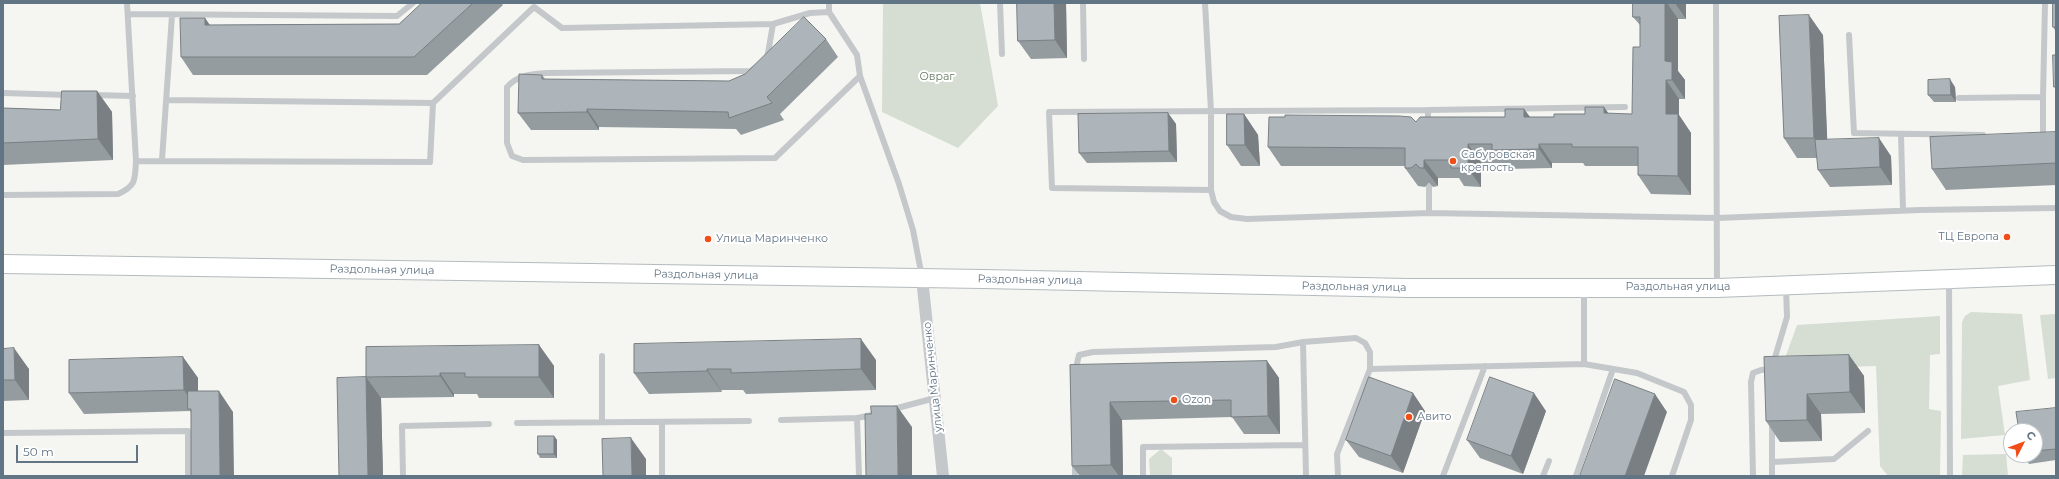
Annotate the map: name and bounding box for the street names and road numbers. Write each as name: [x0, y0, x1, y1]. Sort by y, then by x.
street label: Раздольная улица: [329, 262, 435, 278]
street label: Раздольная улица: [653, 267, 759, 283]
street label: Раздольная улица: [977, 272, 1083, 288]
street label: Раздольная улица: [1301, 279, 1407, 295]
street label: Раздольная улица: [1626, 280, 1730, 294]
street label: улица Маринченко: [921, 321, 945, 433]

